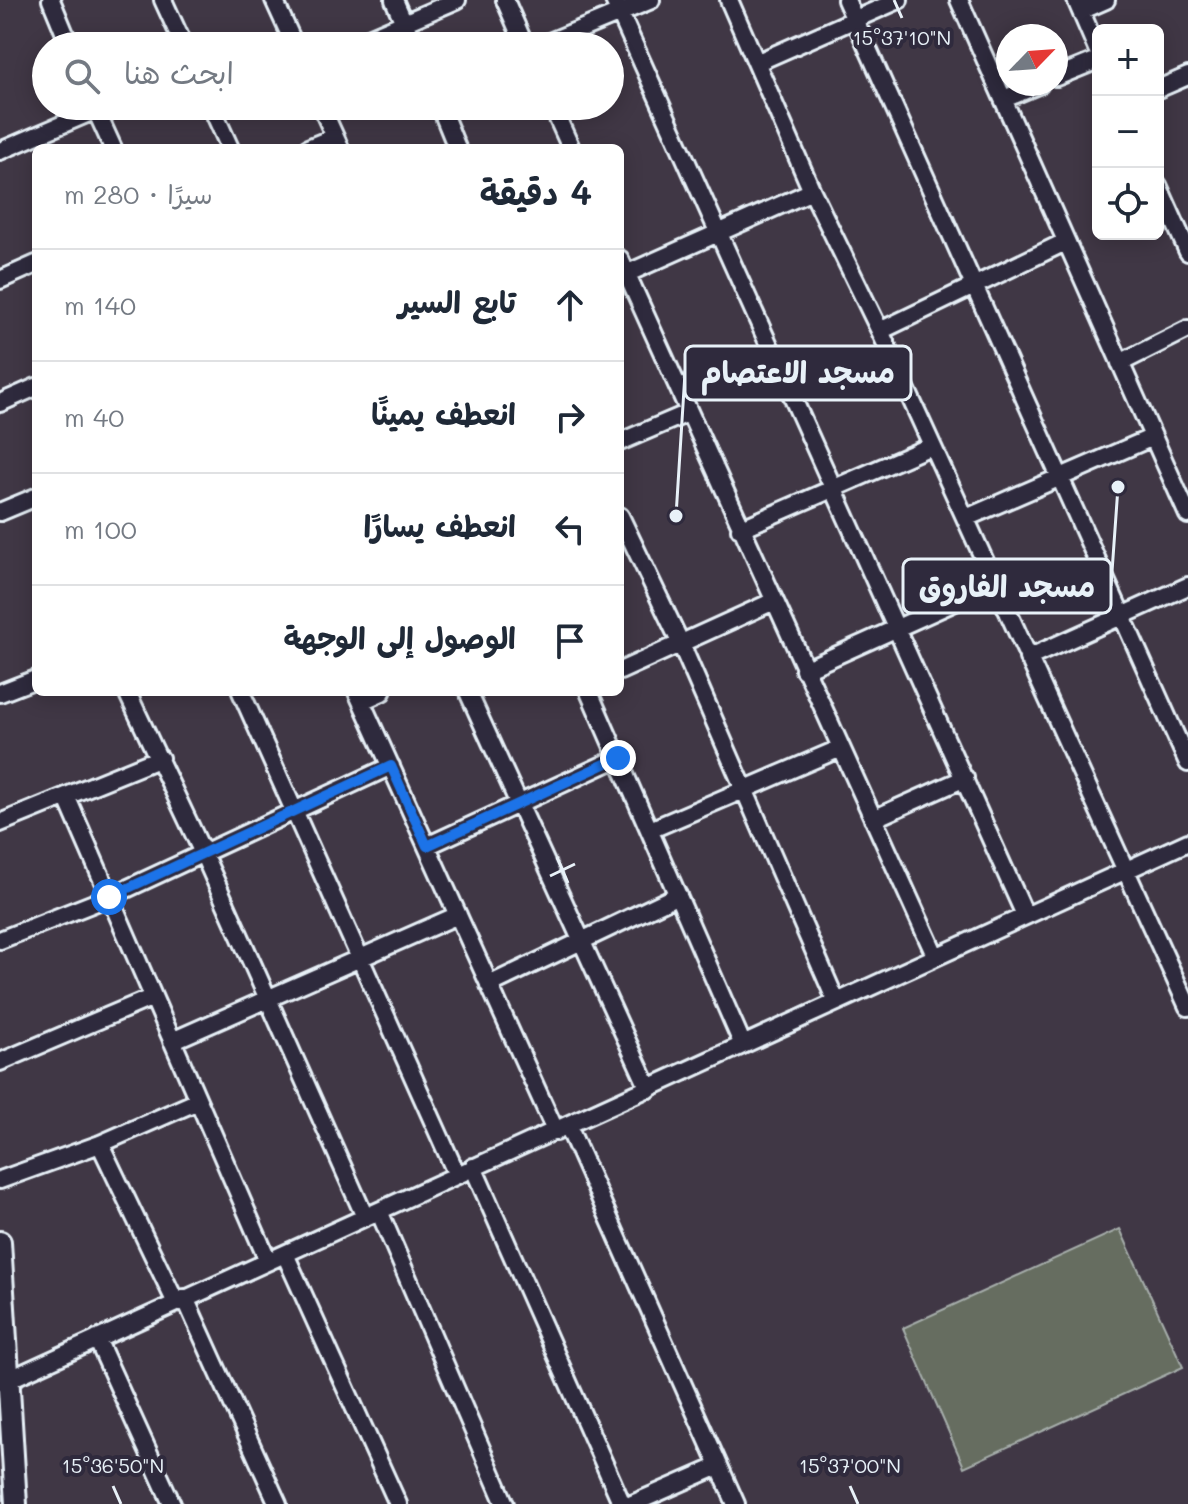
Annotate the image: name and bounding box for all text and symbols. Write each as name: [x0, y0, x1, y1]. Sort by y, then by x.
text: 15°37'10"N: [853, 24, 951, 50]
north arrow: [996, 24, 1068, 96]
map controls: [1092, 24, 1164, 240]
button: +: [1092, 24, 1164, 96]
search box: [32, 32, 624, 120]
text: ابحث هنا: [124, 52, 234, 92]
icon: search: [60, 54, 104, 98]
button: −: [1092, 96, 1164, 168]
button: locate: [1092, 168, 1164, 240]
text: 4 دقيقة: [480, 169, 592, 214]
text: سيرًا · 280 m: [64, 177, 213, 211]
text: تابع السير: [398, 281, 516, 321]
icon: ahead: [548, 283, 592, 327]
text: 140 m: [64, 288, 136, 322]
callout: مسجد الاعتصام: [685, 346, 911, 400]
text: مسجد الاعتصام: [701, 351, 895, 396]
text: انعطف يمينًا: [371, 393, 516, 433]
icon: right: [548, 395, 592, 439]
text: 40 m: [64, 400, 124, 434]
text: انعطف يسارًا: [363, 505, 516, 545]
icon: left: [548, 507, 592, 551]
text: 100 m: [64, 512, 137, 546]
callout: مسجد الفاروق: [903, 559, 1111, 613]
text: مسجد الفاروق: [919, 565, 1095, 607]
text: الوصول إلى الوجهة: [283, 617, 516, 657]
icon: arrive: [548, 619, 592, 663]
route end: [600, 740, 636, 776]
route start: [91, 879, 127, 915]
text: 15°36'50"N: [62, 1452, 164, 1478]
text: 15°37'00"N: [799, 1452, 901, 1478]

